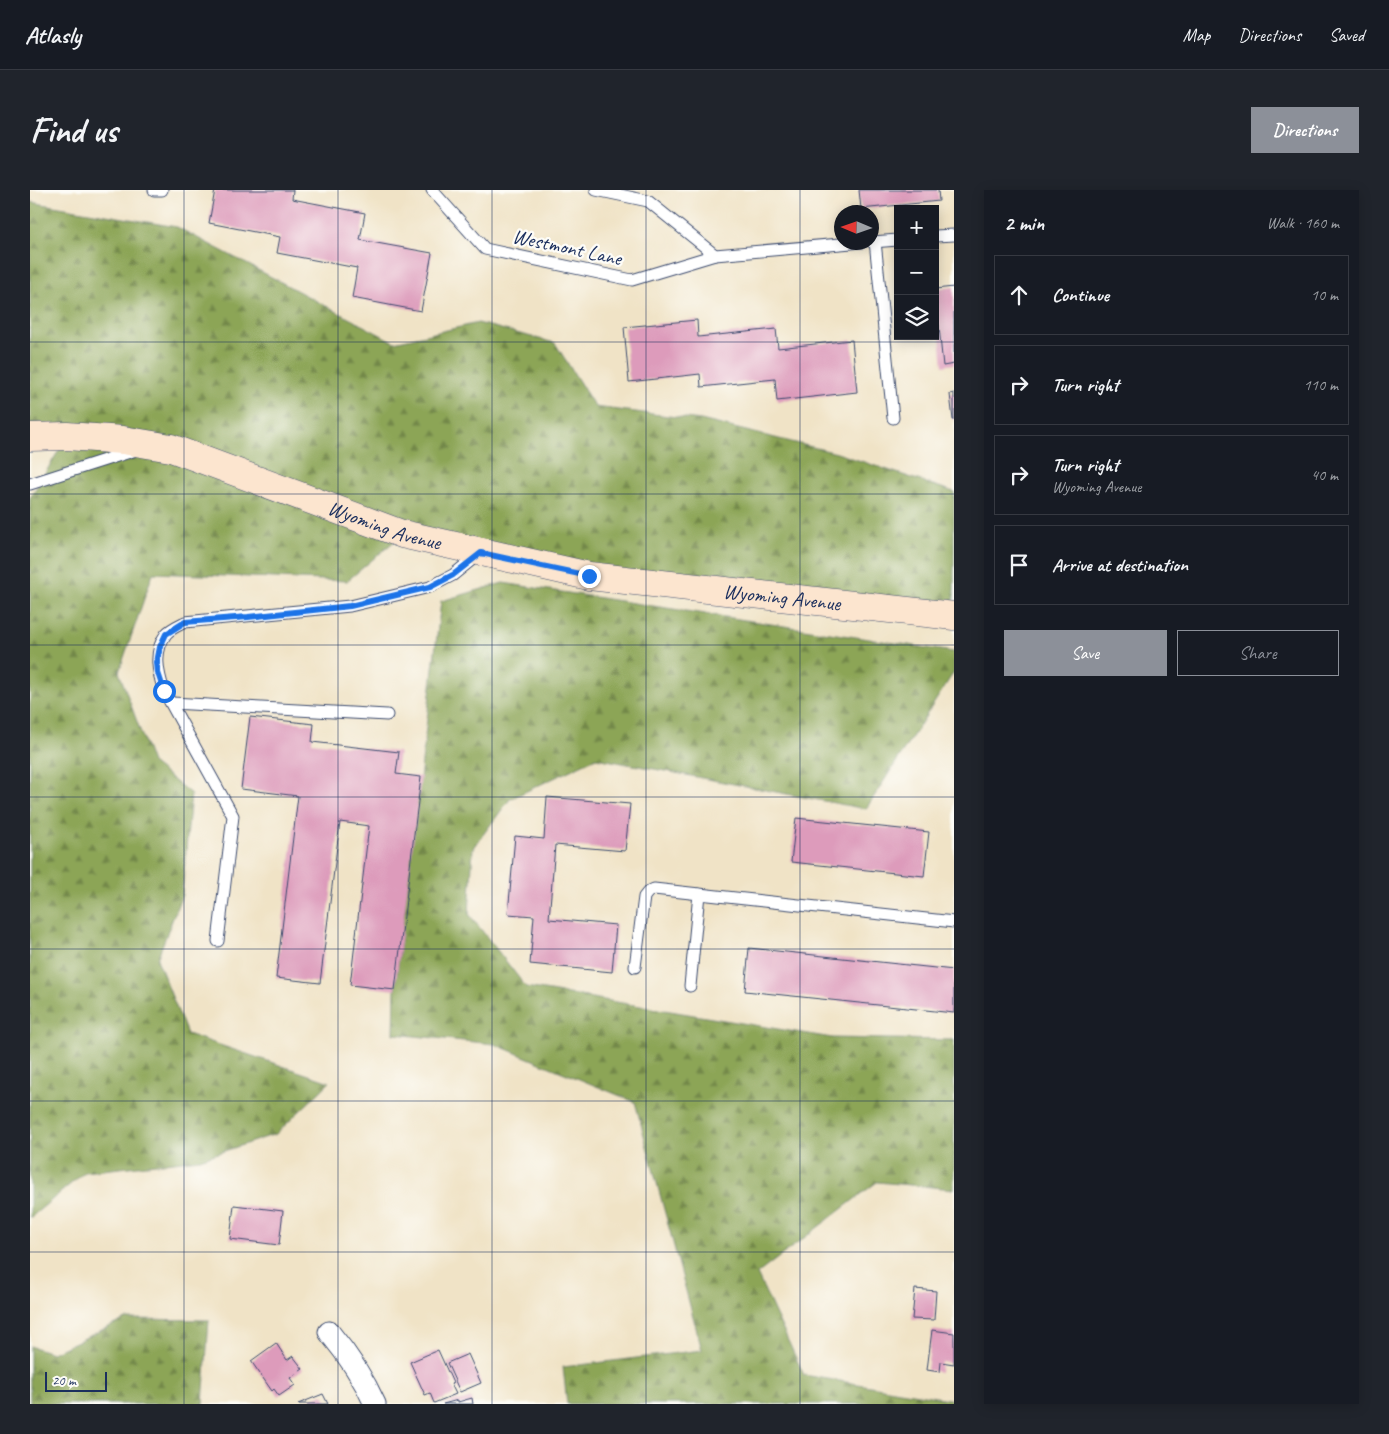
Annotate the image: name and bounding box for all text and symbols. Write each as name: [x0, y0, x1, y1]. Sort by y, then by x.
text: Atlasly: [25, 20, 81, 50]
text: Map: [1183, 24, 1210, 46]
text: Directions: [1238, 24, 1301, 46]
text: Saved: [1329, 24, 1364, 46]
button: Directions: [1251, 107, 1359, 153]
text: Find us: [30, 108, 117, 153]
north arrow: [834, 205, 879, 250]
map controls: [894, 205, 939, 340]
button: +: [894, 205, 939, 250]
text: 2 min: [1004, 210, 1044, 236]
text: Walk · 160 m: [1267, 213, 1339, 233]
street label: Westmont Lane: [510, 223, 626, 272]
button: −: [894, 250, 939, 295]
icon: ahead: [1005, 281, 1033, 309]
text: Continue: [1052, 283, 1109, 307]
text: 10 m: [1311, 285, 1338, 305]
button: layers: [894, 295, 939, 340]
icon: right: [1005, 371, 1033, 399]
text: Turn right: [1052, 373, 1119, 397]
text: 110 m: [1304, 375, 1338, 395]
text: Turn right: [1052, 453, 1119, 477]
icon: right: [1005, 461, 1033, 489]
text: 40 m: [1311, 465, 1338, 485]
text: Wyoming Avenue: [1052, 477, 1141, 497]
street label: Wyoming Avenue: [324, 495, 444, 556]
icon: arrive: [1005, 551, 1033, 579]
text: Arrive at destination: [1052, 553, 1188, 577]
route end: [578, 565, 601, 588]
street label: Wyoming Avenue: [722, 578, 843, 617]
button: Save: [1004, 630, 1167, 676]
button: Share: [1177, 630, 1339, 676]
route start: [153, 680, 176, 703]
scale bar: [45, 1369, 108, 1392]
text: 20 m: [52, 1372, 76, 1389]

